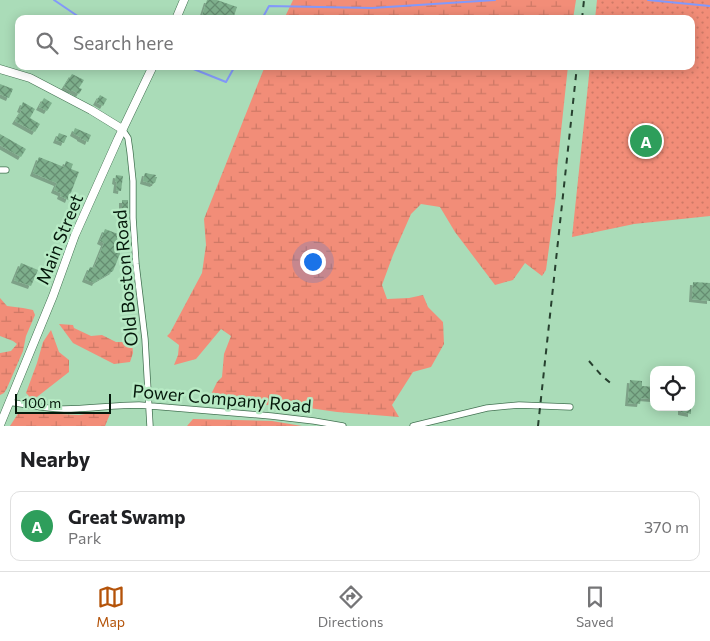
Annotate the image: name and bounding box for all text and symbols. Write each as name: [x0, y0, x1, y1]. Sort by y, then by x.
search box: [15, 15, 695, 70]
icon: search: [33, 29, 61, 57]
text: Search here: [73, 31, 173, 54]
pin: A: [630, 122, 662, 160]
street label: Main Street: [31, 190, 87, 288]
street label: Old Boston Road: [108, 209, 142, 347]
your location: [300, 249, 326, 275]
map controls: [650, 366, 695, 411]
button: locate: [650, 366, 695, 411]
street label: Power Company Road: [132, 379, 312, 417]
scale bar: [15, 391, 111, 414]
text: 100 m: [22, 394, 61, 411]
text: Nearby: [20, 446, 90, 471]
text: Great Swamp: [68, 505, 185, 528]
text: A: [31, 517, 43, 536]
text: 370 m: [644, 517, 689, 536]
text: Park: [68, 528, 101, 547]
tab: Map: [96, 583, 125, 630]
tab: Directions: [318, 583, 383, 630]
tab: Saved: [576, 583, 614, 630]

